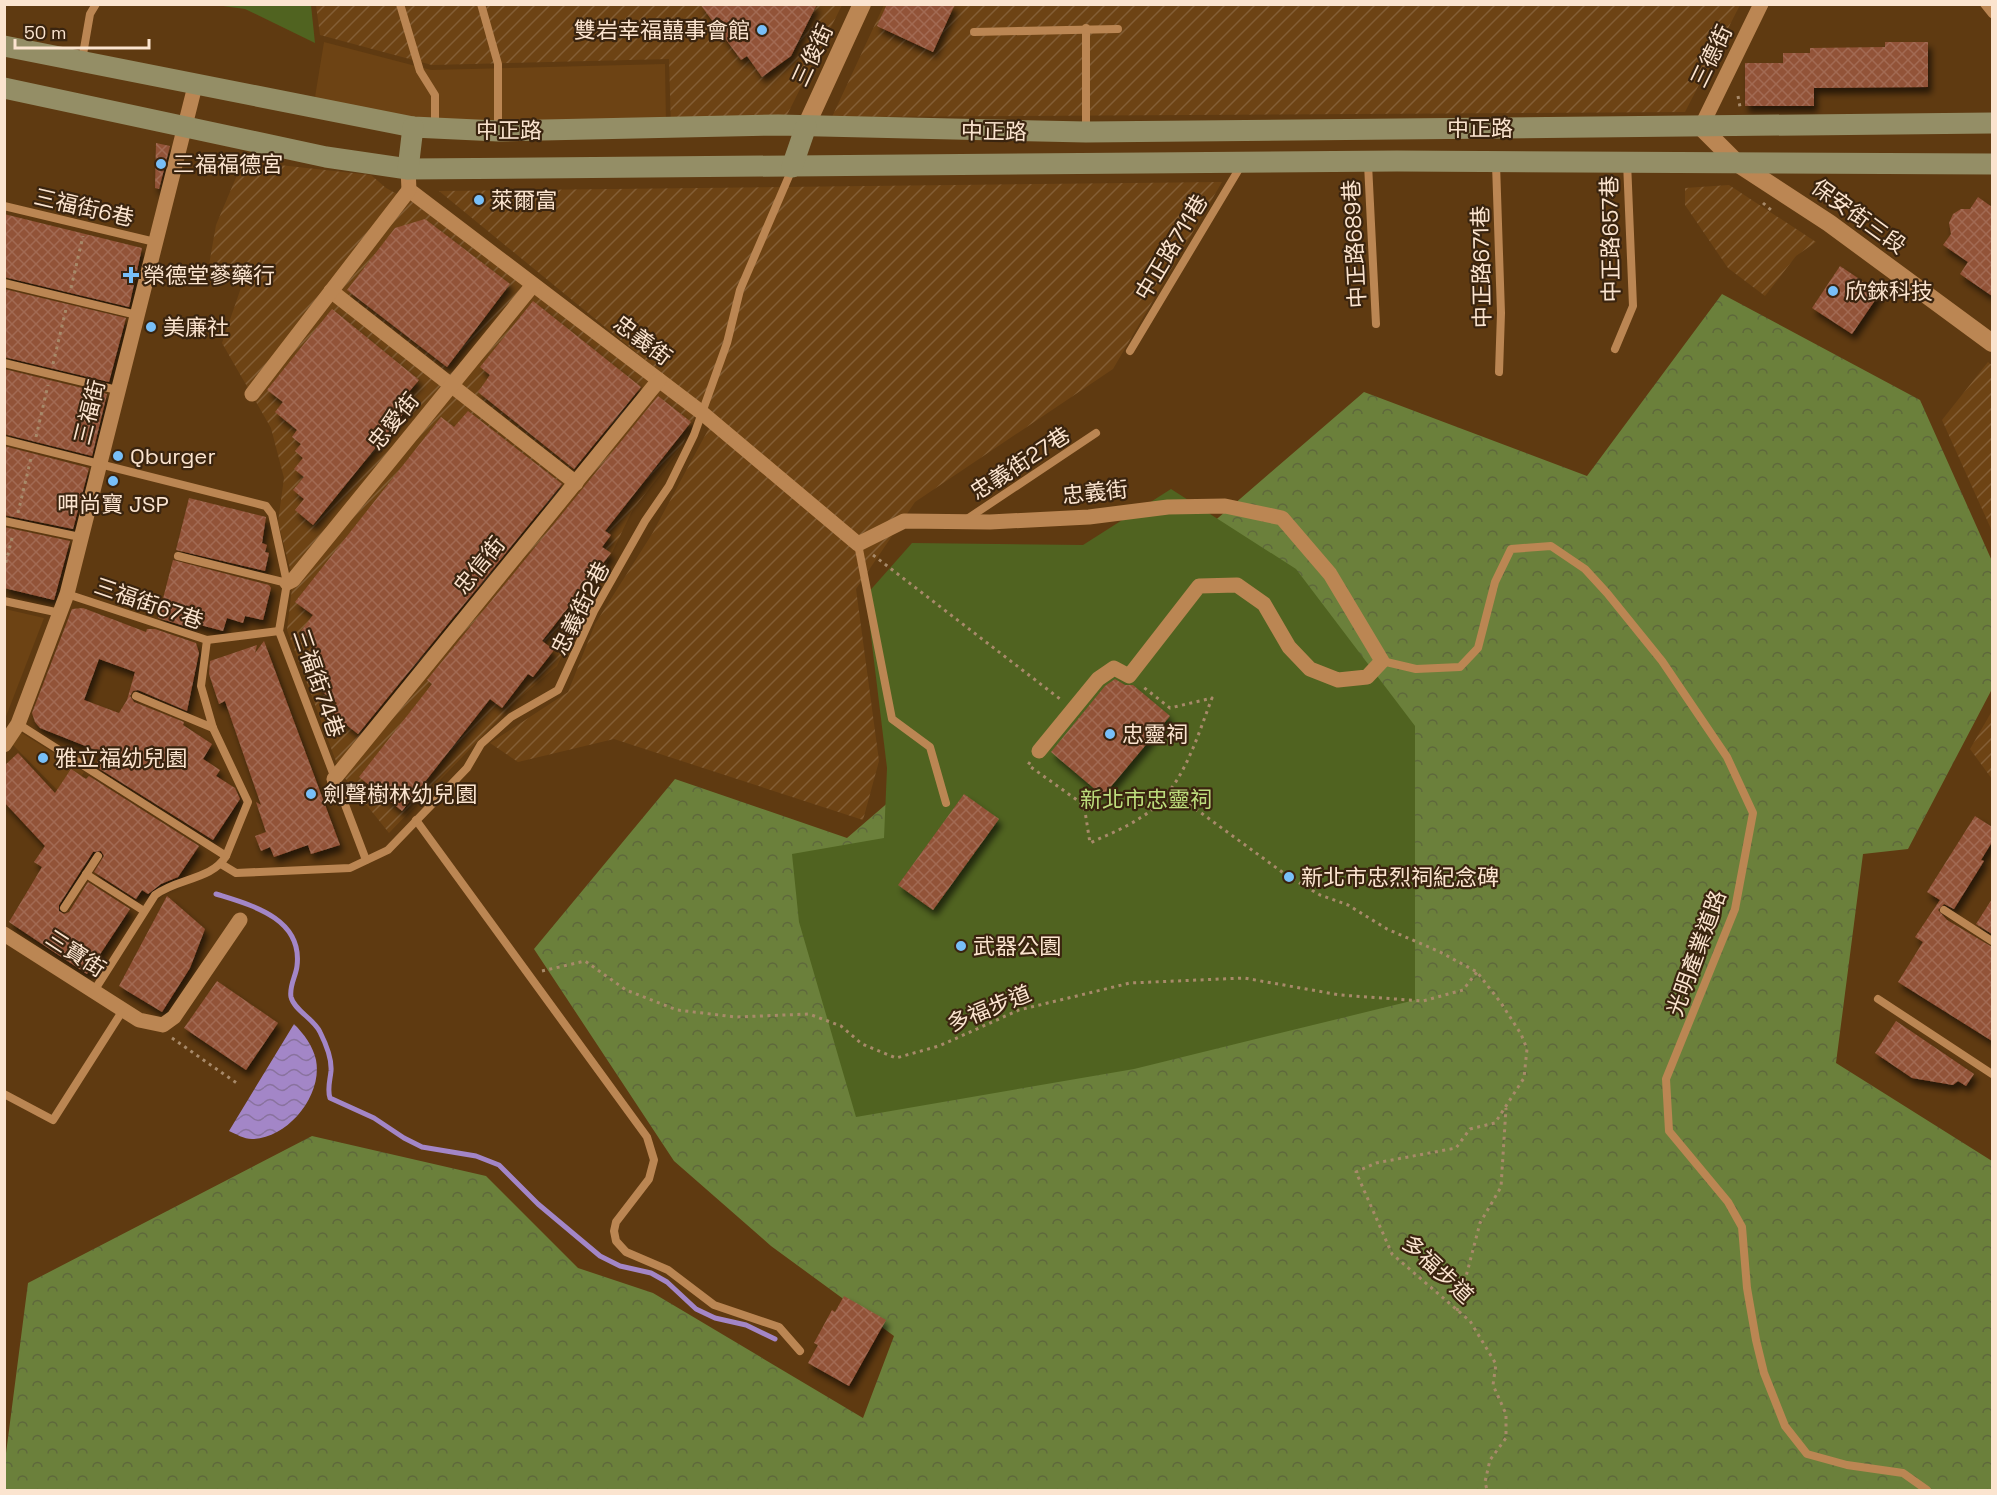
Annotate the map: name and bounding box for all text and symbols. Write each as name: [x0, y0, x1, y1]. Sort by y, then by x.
scale bar: [15, 12, 148, 50]
place label: 雙岩幸福囍事會館: [574, 16, 750, 44]
street label: 三俊街: [785, 19, 839, 91]
street label: 三德街: [1684, 20, 1738, 92]
text: 50 m: [24, 21, 66, 44]
marker: 雙岩幸福囍事會館: [755, 23, 769, 37]
street label: 中正路: [1447, 114, 1513, 142]
street label: 中正路: [476, 116, 542, 144]
street label: 中正路: [961, 116, 1027, 146]
place label: 三福福德宮: [173, 150, 283, 178]
marker: 三福福德宮: [154, 157, 168, 171]
street label: 保安街三段: [1806, 172, 1912, 260]
street label: 中正路657巷: [1595, 175, 1625, 303]
street label: 中正路689巷: [1337, 179, 1371, 309]
street label: 三福街6巷: [31, 182, 137, 232]
place label: 萊爾富: [491, 186, 557, 214]
street label: 中正路711巷: [1128, 189, 1214, 305]
marker: 萊爾富: [472, 193, 486, 207]
street label: 中正路671巷: [1466, 205, 1496, 329]
place label: 榮德堂蔘藥行: [143, 261, 275, 289]
marker: 榮德堂蔘藥行: [124, 268, 138, 282]
place label: 欣錸科技: [1845, 277, 1933, 305]
marker: 欣錸科技: [1826, 284, 1840, 298]
street label: 忠義街: [608, 309, 678, 371]
place label: 美廉社: [163, 313, 229, 341]
marker: 美廉社: [144, 320, 158, 334]
street label: 三福街: [67, 377, 111, 447]
street label: 忠愛街: [361, 387, 425, 455]
street label: 忠義街27巷: [965, 420, 1075, 506]
place label: Qburger: [130, 442, 216, 470]
marker: Qburger: [111, 449, 125, 463]
marker: 呷尚寶 JSP: [106, 474, 120, 488]
street label: 忠義街: [1061, 475, 1129, 509]
place label: 呷尚寶 JSP: [57, 490, 169, 518]
street label: 忠信街: [447, 531, 511, 599]
street label: 忠義街2巷: [545, 557, 615, 659]
street label: 三福街67巷: [91, 571, 207, 635]
street label: 三福街74巷: [287, 625, 351, 741]
place label: 忠靈祠: [1122, 720, 1188, 748]
marker: 忠靈祠: [1103, 727, 1117, 741]
place label: 雅立福幼兒園: [55, 744, 187, 772]
marker: 雅立福幼兒園: [36, 751, 50, 765]
place label: 劍聲樹林幼兒園: [323, 780, 477, 808]
park label: 新北市忠靈祠: [1080, 785, 1212, 813]
marker: 劍聲樹林幼兒園: [304, 787, 318, 801]
place label: 新北市忠烈祠紀念碑: [1301, 863, 1499, 891]
marker: 新北市忠烈祠紀念碑: [1282, 870, 1296, 884]
street label: 光明產業道路: [1660, 886, 1732, 1020]
street label: 三寶街: [41, 923, 111, 983]
place label: 武器公園: [973, 932, 1061, 960]
marker: 武器公園: [954, 939, 968, 953]
street label: 多福步道: [943, 979, 1035, 1037]
street label: 多福步道: [1396, 1229, 1480, 1309]

